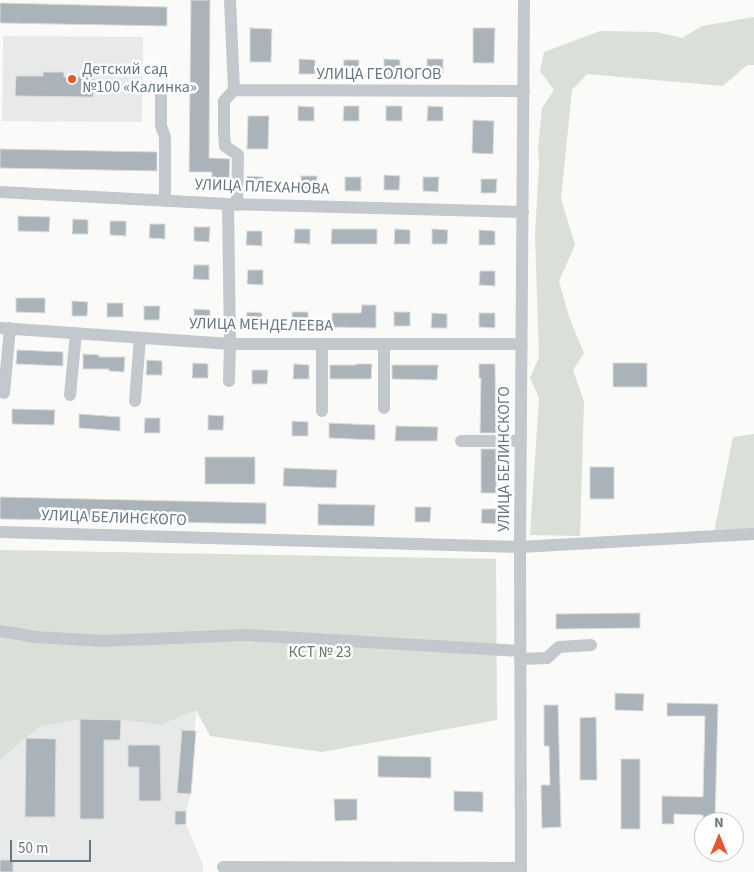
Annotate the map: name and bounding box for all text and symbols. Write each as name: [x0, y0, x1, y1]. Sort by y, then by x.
place label: Детский сад №100 «Калинка»: [82, 60, 197, 98]
street label: УЛИЦА ГЕОЛОГОВ: [317, 65, 441, 85]
marker: Детский сад №100 «Калинка»: [66, 73, 78, 85]
street label: УЛИЦА ПЛЕХАНОВА: [194, 176, 330, 200]
street label: УЛИЦА МЕНДЕЛЕЕВА: [189, 315, 333, 337]
street label: УЛИЦА БЕЛИНСКОГО: [495, 386, 515, 532]
street label: УЛИЦА БЕЛИНСКОГО: [41, 507, 187, 531]
park label: КСТ № 23: [288, 643, 352, 663]
north arrow: [694, 812, 744, 862]
text: N: [714, 813, 724, 833]
scale bar: [12, 830, 94, 862]
text: 50 m: [18, 838, 48, 859]

